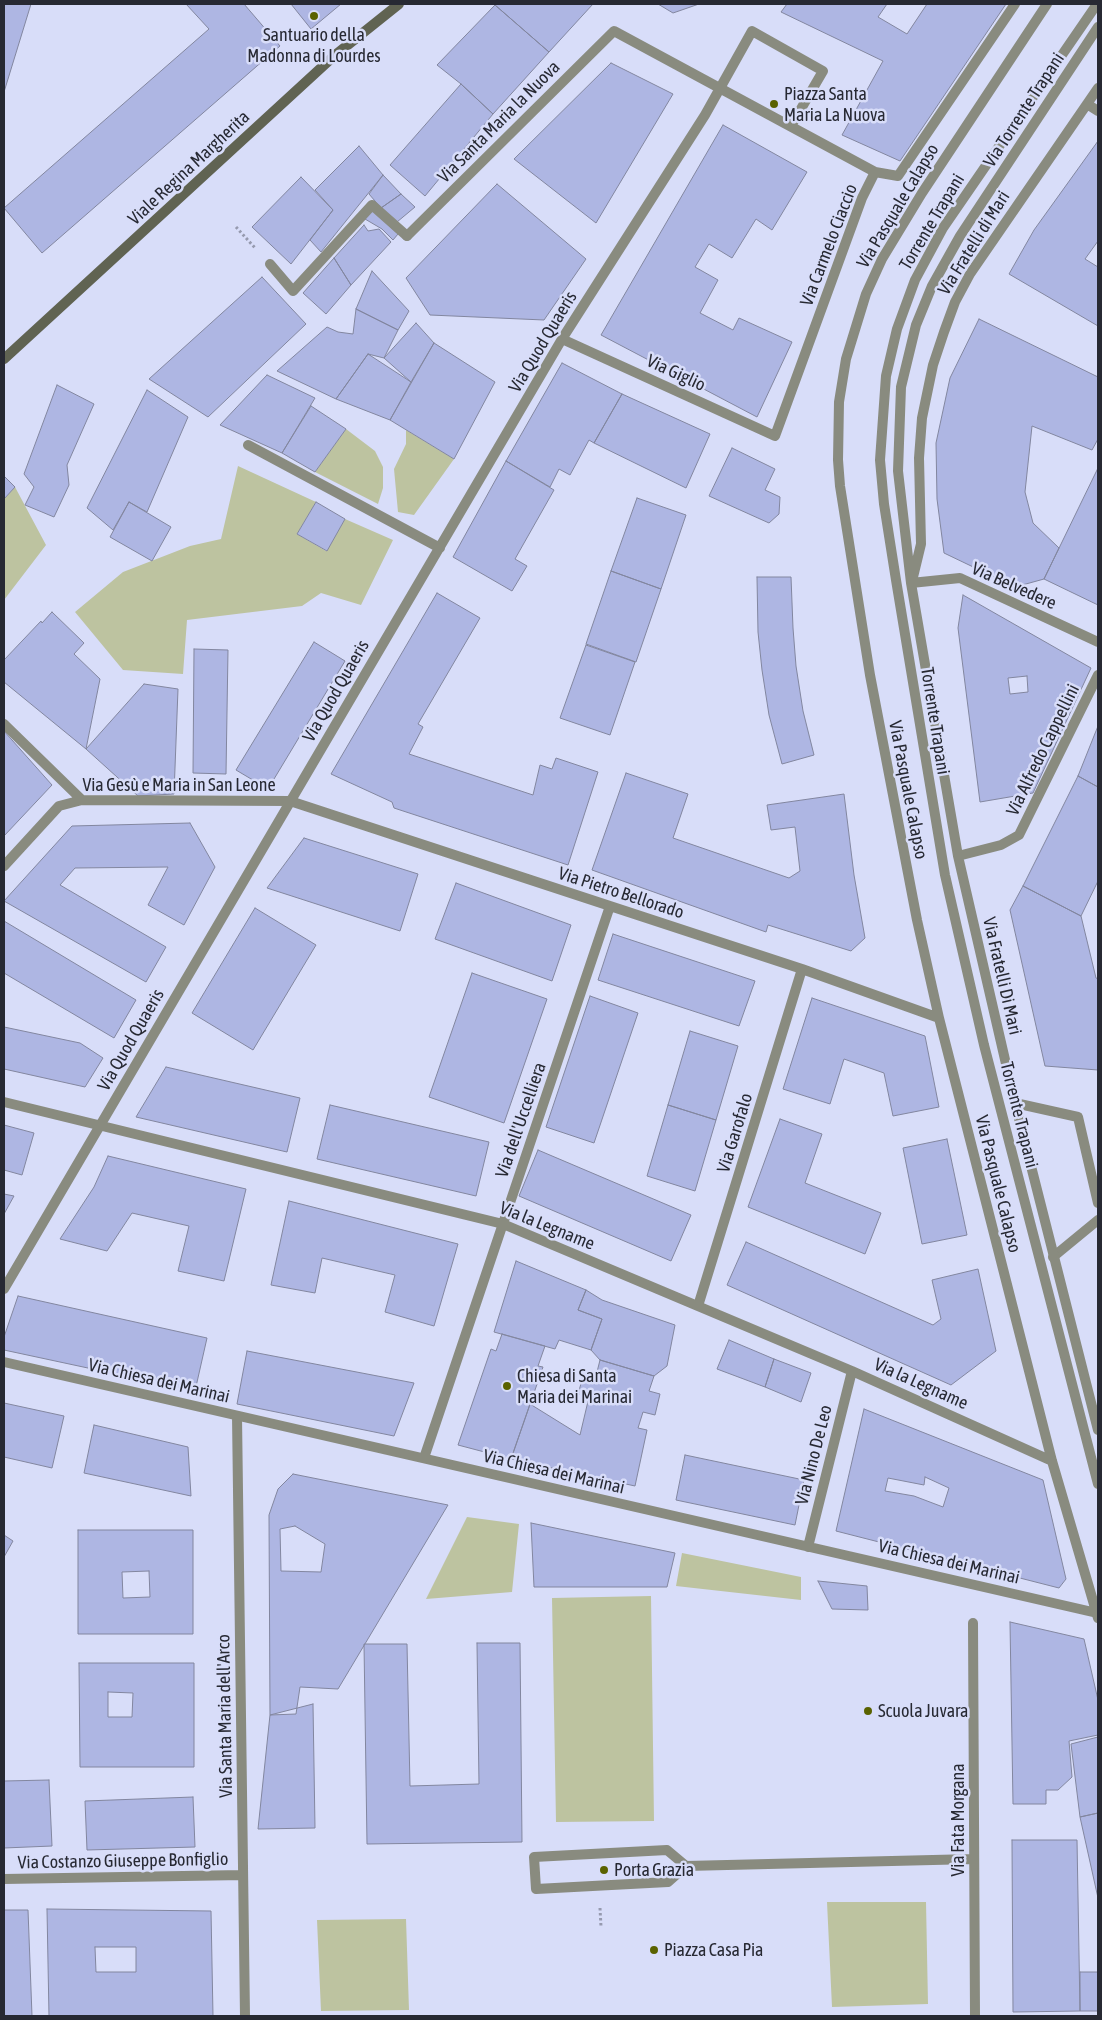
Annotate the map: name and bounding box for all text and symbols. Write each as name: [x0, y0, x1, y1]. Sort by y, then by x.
marker: Santuario della Madonna di Lourdes: [308, 10, 320, 22]
place label: Santuario della Madonna di Lourdes: [247, 24, 381, 66]
street label: Via Torrente Trapani: [979, 49, 1069, 171]
street label: Via Santa Maria la Nuova: [433, 56, 565, 188]
place label: Piazza Santa Maria La Nuova: [784, 83, 886, 126]
marker: Piazza Santa Maria La Nuova: [768, 98, 780, 110]
street label: Viale Regina Margherita: [124, 106, 254, 230]
street label: Via Pasquale Calapso: [852, 140, 944, 272]
street label: Torrente Trapani: [895, 170, 969, 274]
street label: Via Carmelo Ciaccio: [796, 181, 862, 309]
street label: Via Fratelli di Mari: [933, 187, 1015, 299]
street label: Via Quod Quaeris: [504, 288, 582, 396]
street label: Via Giglio: [643, 350, 709, 396]
street label: Via Belvedere: [968, 558, 1060, 614]
street label: Via Quod Quaeris: [298, 636, 374, 746]
street label: Torrente Trapani: [916, 666, 954, 776]
street label: Via Alfredo Cappellini: [1002, 681, 1084, 819]
street label: Via Pasquale Calapso: [884, 719, 932, 861]
street label: Via Gesù e Maria in San Leone: [82, 774, 276, 796]
street label: Via Pietro Bellorado: [555, 863, 687, 923]
street label: Via Fratelli Di Mari: [978, 915, 1026, 1037]
street label: Via Quod Quaeris: [93, 985, 169, 1095]
street label: Via dell'Uccelliera: [491, 1060, 551, 1180]
street label: Torrente Trapani: [995, 1060, 1043, 1170]
street label: Via Garofalo: [713, 1091, 757, 1175]
street label: Via Pasquale Calapso: [970, 1113, 1026, 1255]
street label: Via la Legname: [496, 1197, 598, 1255]
street label: Via Chiesa dei Marinai: [86, 1354, 232, 1408]
street label: Via la Legname: [871, 1354, 971, 1414]
place label: Chiesa di Santa Maria dei Marinai: [517, 1365, 632, 1408]
marker: Chiesa di Santa Maria dei Marinai: [501, 1380, 513, 1392]
street label: Via Nino De Leo: [791, 1403, 837, 1507]
street label: Via Chiesa dei Marinai: [481, 1445, 627, 1499]
street label: Via Chiesa dei Marinai: [876, 1535, 1022, 1589]
street label: Via Santa Maria dell'Arco: [213, 1634, 237, 1798]
place label: Scuola Juvara: [878, 1700, 968, 1722]
marker: Scuola Juvara: [862, 1705, 874, 1717]
street label: Via Fata Morgana: [947, 1763, 969, 1877]
street label: Via Costanzo Giuseppe Bonfiglio: [17, 1848, 229, 1874]
place label: Porta Grazia: [614, 1859, 694, 1881]
marker: Porta Grazia: [598, 1864, 610, 1876]
place label: Piazza Casa Pia: [664, 1939, 763, 1961]
marker: Piazza Casa Pia: [648, 1944, 660, 1956]

